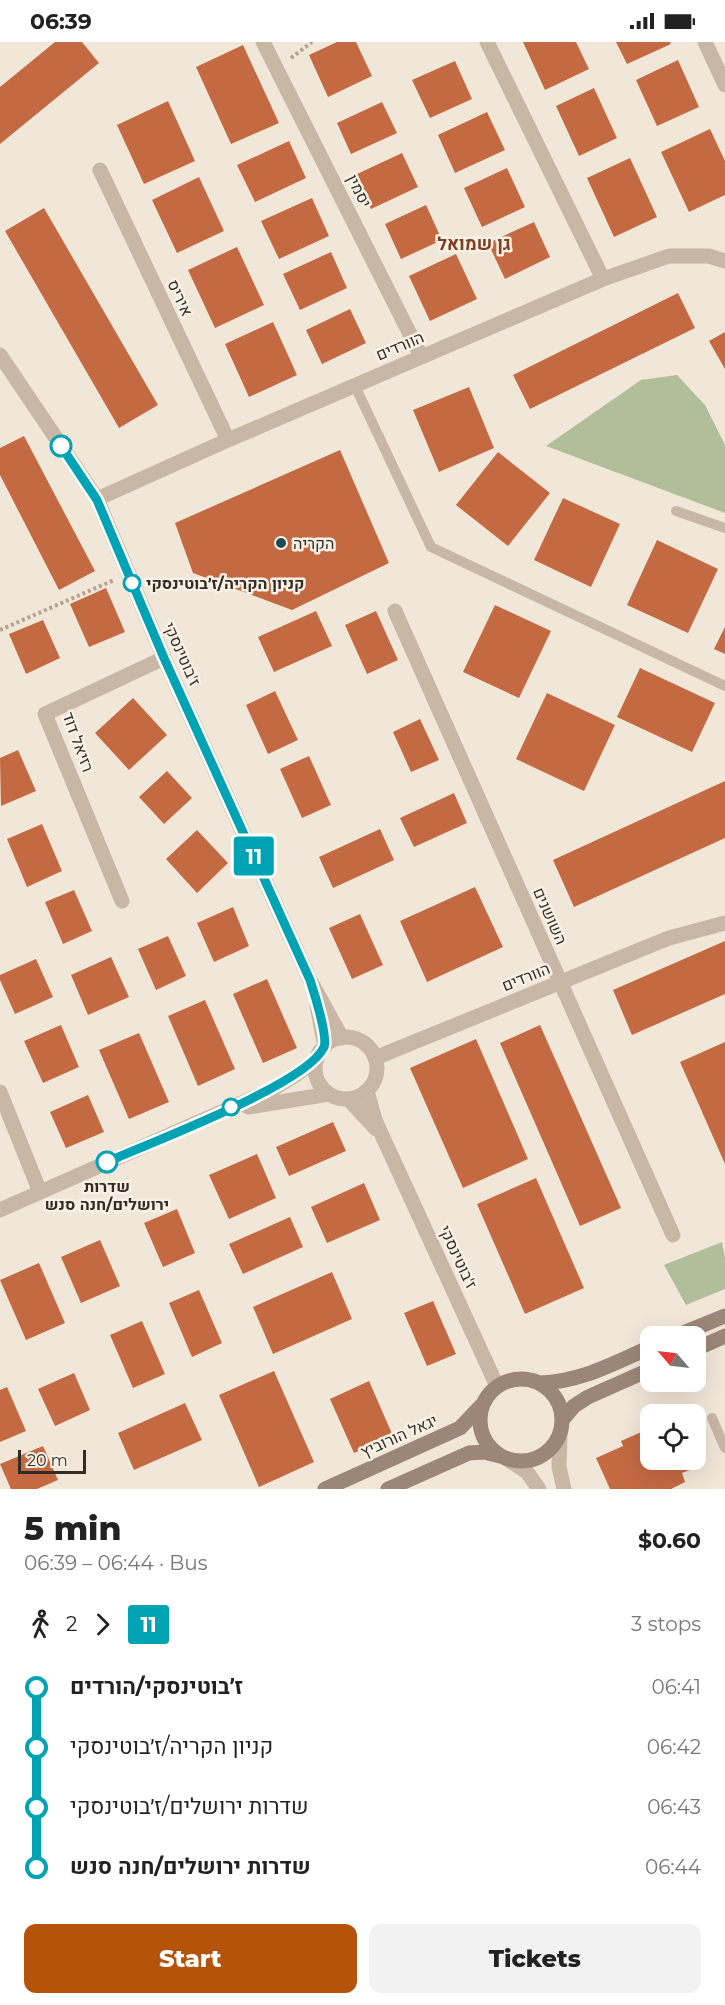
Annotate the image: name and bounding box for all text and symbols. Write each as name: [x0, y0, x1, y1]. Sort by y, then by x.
text: 06:39: [30, 8, 92, 35]
street label: יסמין: [343, 171, 375, 211]
district label: גן שמואל: [437, 233, 511, 255]
street label: איריס: [163, 277, 197, 319]
street label: הוורדים: [373, 327, 427, 365]
unlabelled marker: [50, 435, 72, 457]
place label: הקריה: [293, 534, 334, 553]
marker: הקריה: [274, 536, 288, 550]
marker: קניון הקריה/ז׳בוטינסקי: [123, 574, 141, 592]
place label: קניון הקריה/ז׳בוטינסקי: [146, 574, 304, 593]
street label: ז'בוטינסקי: [160, 619, 205, 689]
street label: רזיאל דוד: [58, 709, 98, 775]
line badge: 11: [227, 836, 281, 876]
text: 11: [246, 844, 262, 869]
street label: השושנים: [529, 885, 571, 947]
street label: הוורדים: [499, 959, 553, 995]
unlabelled marker: [222, 1098, 240, 1116]
marker: שדרות ירושלים/חנה סנש: [96, 1151, 118, 1173]
place label: שדרות ירושלים/חנה סנש: [45, 1177, 169, 1214]
street label: ז'בוטינסקי: [435, 1222, 481, 1292]
north arrow: [640, 1326, 706, 1392]
map controls: [640, 1326, 706, 1470]
button: locate: [640, 1404, 706, 1470]
street label: יגאל הורוביץ: [358, 1411, 440, 1461]
scale bar: [18, 1447, 86, 1474]
text: 20 m: [27, 1451, 68, 1470]
text: 5 min: [24, 1508, 121, 1548]
text: $0.60: [638, 1527, 701, 1554]
text: 06:39 – 06:44 · Bus: [24, 1551, 208, 1575]
icon: walk: [24, 1608, 57, 1641]
icon: forward: [86, 1608, 119, 1641]
text: 2: [66, 1612, 77, 1636]
text: 11: [140, 1612, 157, 1637]
text: 3 stops: [631, 1612, 701, 1636]
text: ז׳בוטינסקי/הורדים: [70, 1673, 243, 1700]
text: 06:41: [651, 1675, 701, 1699]
text: קניון הקריה/ז׳בוטינסקי: [70, 1733, 273, 1760]
text: 06:42: [647, 1735, 701, 1759]
text: שדרות ירושלים/ז׳בוטינסקי: [70, 1793, 308, 1820]
text: 06:43: [647, 1795, 701, 1819]
text: שדרות ירושלים/חנה סנש: [70, 1853, 311, 1880]
text: 06:44: [645, 1855, 701, 1879]
button: Start: [24, 1924, 357, 1993]
button: Tickets: [369, 1924, 701, 1993]

